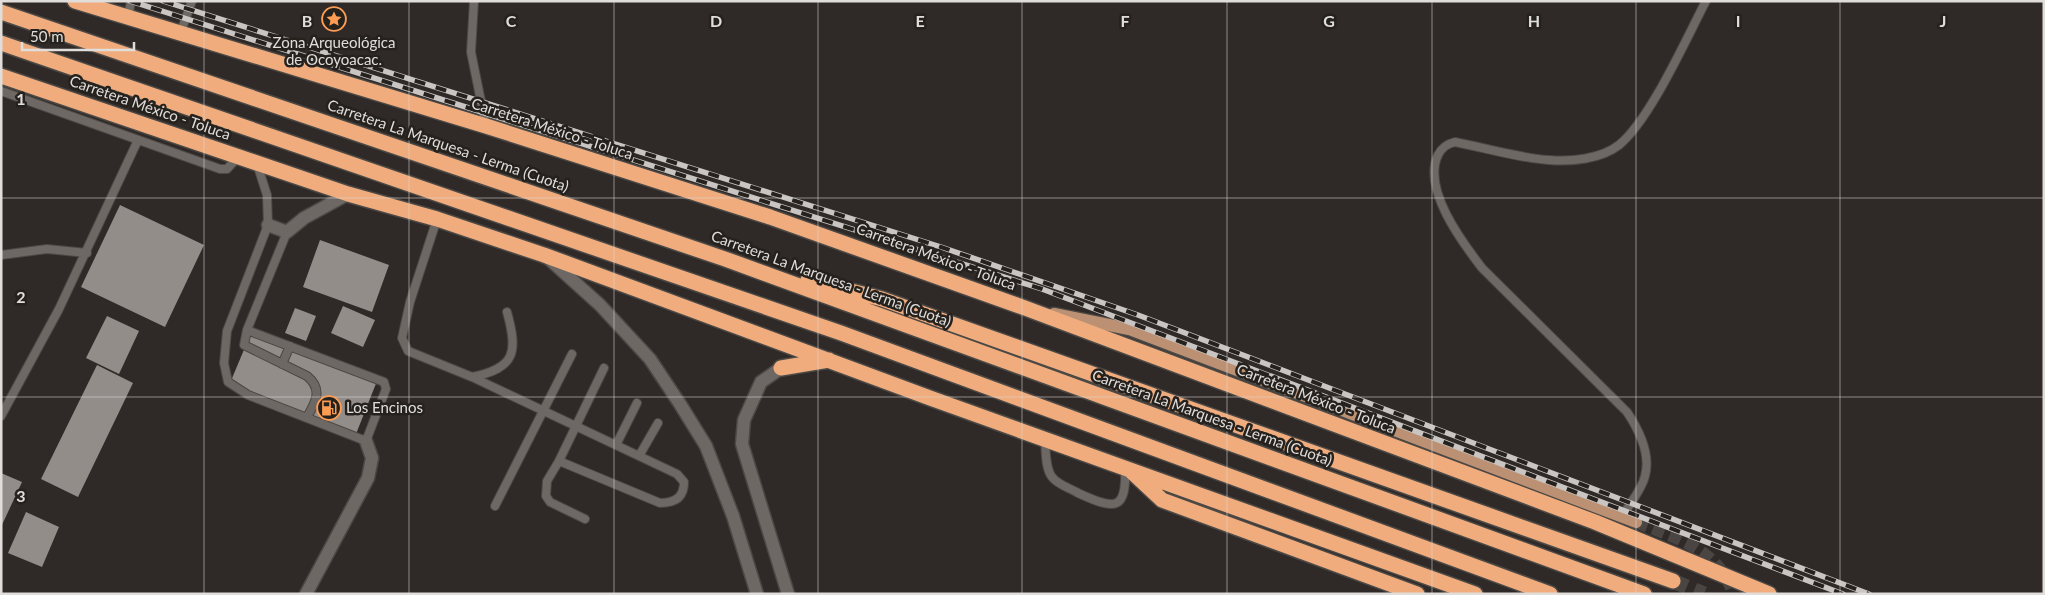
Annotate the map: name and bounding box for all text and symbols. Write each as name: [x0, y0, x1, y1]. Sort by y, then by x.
place icon: Zona Arqueológica de Ocoyoacac.: [321, 6, 347, 32]
text: B: [302, 11, 312, 30]
text: C: [506, 11, 517, 30]
text: D: [710, 11, 722, 30]
text: E: [915, 11, 925, 30]
text: F: [1120, 11, 1130, 30]
text: G: [1323, 11, 1335, 30]
text: H: [1528, 11, 1540, 30]
text: I: [1736, 11, 1740, 30]
text: J: [1940, 11, 1946, 30]
scale bar: [22, 20, 135, 52]
text: 50 m: [30, 27, 64, 45]
place label: Zona Arqueológica de Ocoyoacac.: [273, 33, 395, 68]
street label: Carretera México - Toluca: [68, 71, 233, 143]
text: 1: [16, 89, 26, 108]
street label: Carretera México - Toluca: [469, 93, 635, 163]
street label: Carretera La Marquesa - Lerma (Cuota): [325, 95, 571, 195]
street label: Carretera México - Toluca: [854, 219, 1019, 293]
street label: Carretera La Marquesa - Lerma (Cuota): [709, 226, 954, 330]
text: 2: [16, 287, 26, 306]
street label: Carretera México - Toluca: [1234, 359, 1398, 437]
street label: Carretera La Marquesa - Lerma (Cuota): [1090, 365, 1335, 469]
fuel station icon: Los Encinos: [316, 395, 342, 421]
place label: Los Encinos: [346, 398, 423, 416]
text: 3: [16, 486, 26, 505]

